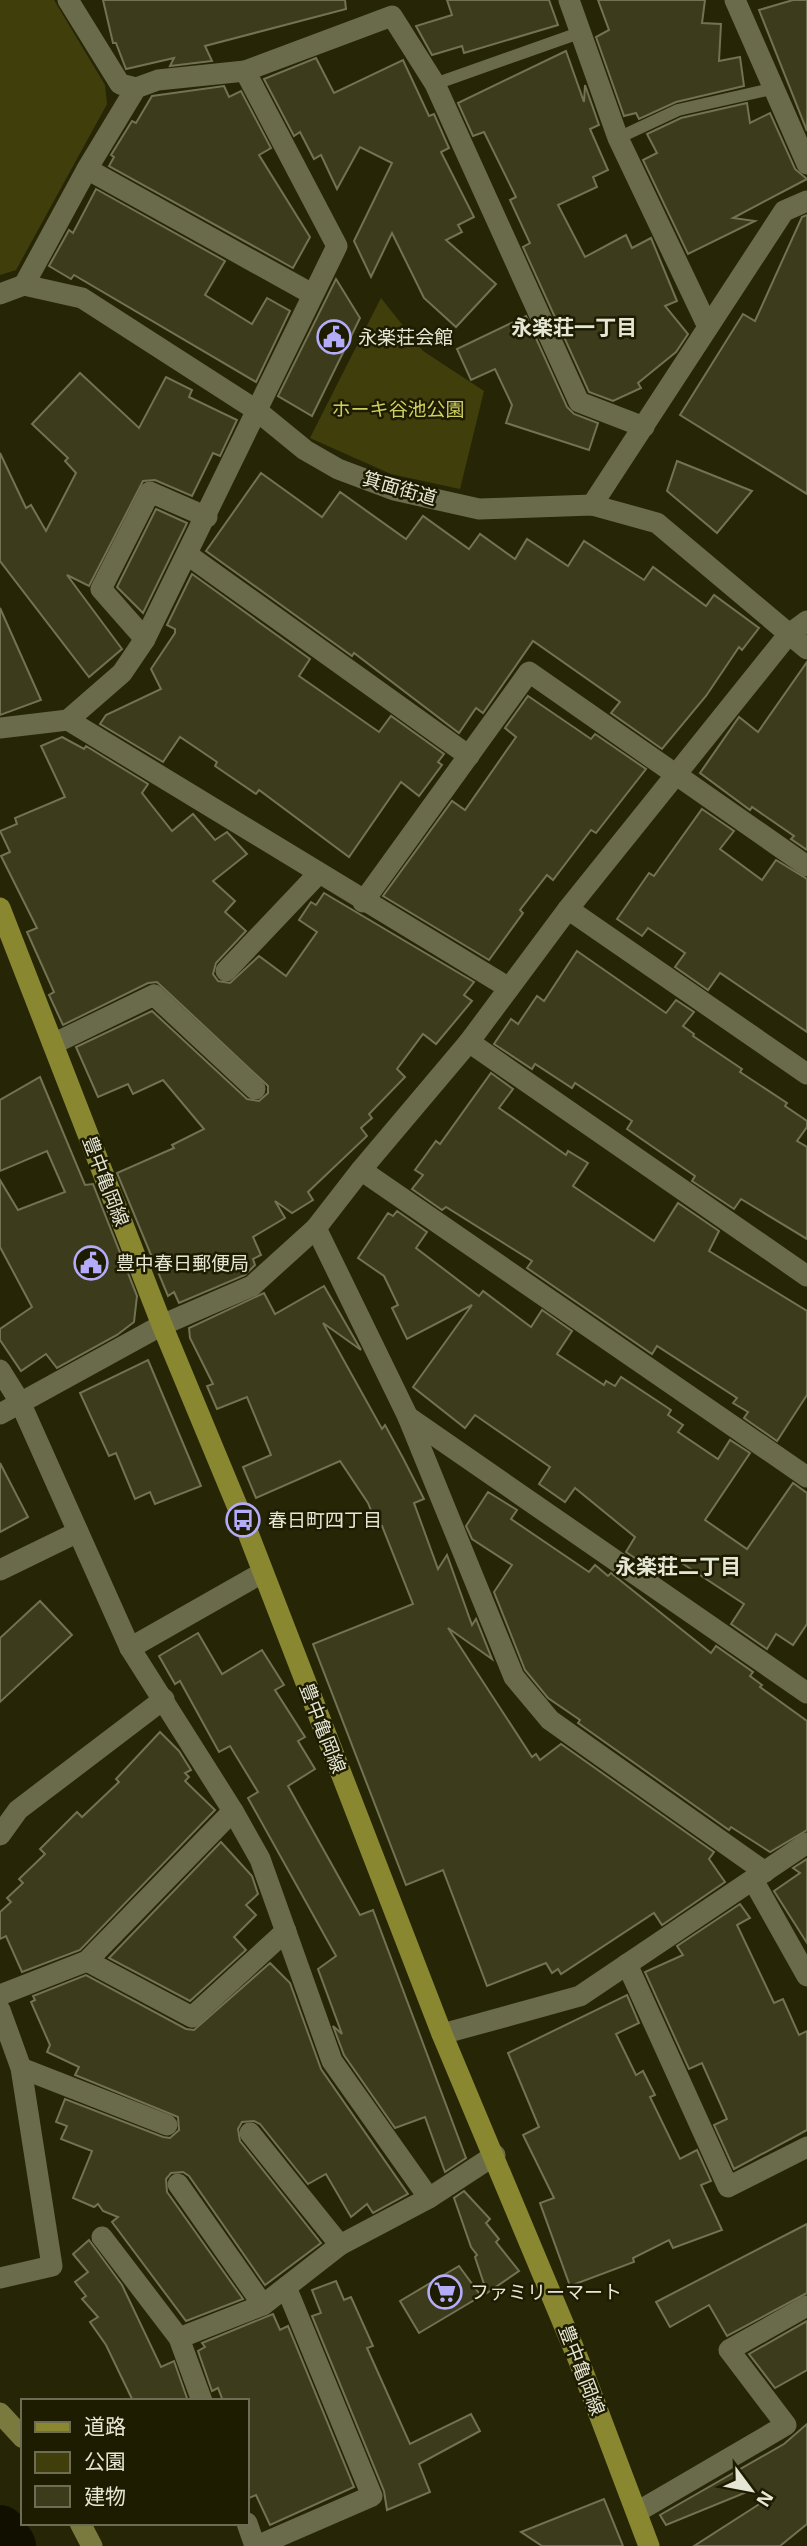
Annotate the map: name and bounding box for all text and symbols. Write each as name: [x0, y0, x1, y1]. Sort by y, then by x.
district label: 永楽荘一丁目: [511, 316, 637, 339]
public building icon: 永楽荘会館: [315, 318, 353, 356]
place label: 永楽荘会館: [358, 327, 453, 348]
park label: ホーキ谷池公園: [331, 399, 465, 420]
street label: 箕面街道: [360, 468, 439, 509]
street label: 豊中亀岡線: [79, 1133, 132, 1229]
public building icon: 豊中春日郵便局: [72, 1244, 110, 1282]
place label: 豊中春日郵便局: [116, 1253, 249, 1274]
bus stop icon: 春日町四丁目: [224, 1501, 262, 1539]
place label: 春日町四丁目: [268, 1510, 382, 1531]
district label: 永楽荘二丁目: [615, 1555, 741, 1578]
street label: 豊中亀岡線: [296, 1680, 349, 1776]
supermarket icon: ファミリーマート: [426, 2273, 464, 2311]
place label: ファミリーマート: [470, 2282, 622, 2303]
street label: 豊中亀岡線: [555, 2322, 608, 2418]
legend: [21, 2399, 248, 2525]
text: 道路: [84, 2415, 126, 2438]
text: 公園: [84, 2450, 126, 2473]
north arrow: [716, 2455, 786, 2525]
text: 建物: [84, 2485, 126, 2508]
text: N: [752, 2487, 778, 2510]

